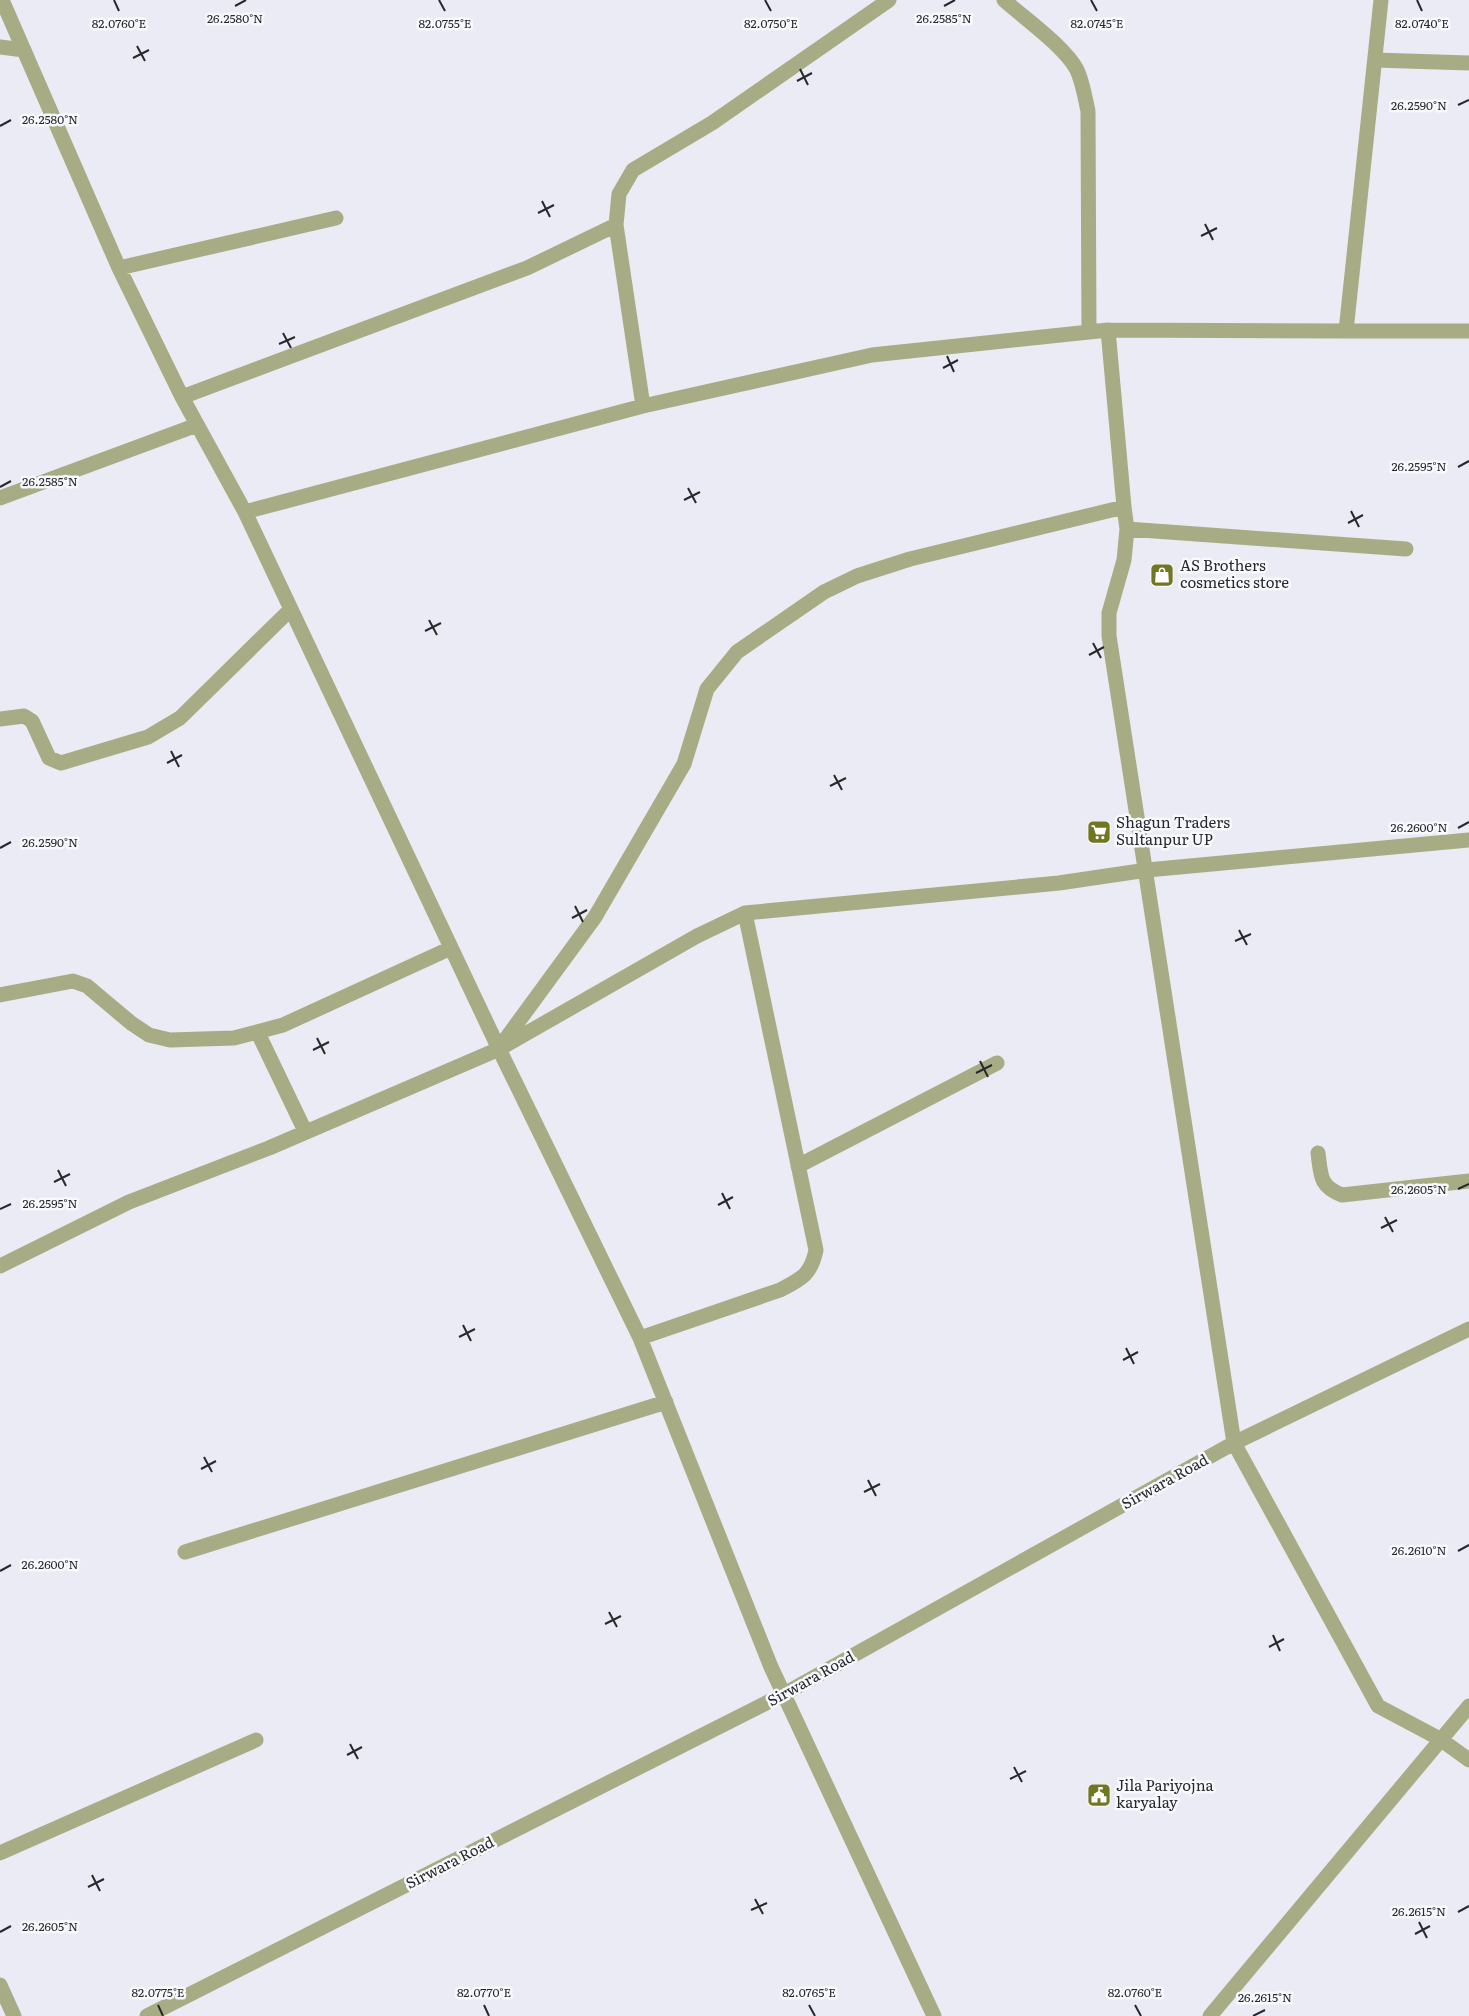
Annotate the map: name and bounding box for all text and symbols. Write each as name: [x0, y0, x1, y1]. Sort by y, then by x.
text: 26.2580°N: [207, 9, 263, 27]
text: 26.2585°N: [916, 9, 972, 27]
text: 82.0760°E: [92, 14, 147, 32]
text: 82.0755°E: [418, 14, 472, 32]
text: 82.0750°E: [744, 14, 798, 32]
text: 82.0745°E: [1071, 14, 1124, 32]
text: 82.0740°E: [1395, 14, 1449, 32]
text: 26.2590°N: [1391, 96, 1447, 114]
text: 26.2580°N: [22, 110, 78, 128]
text: 26.2595°N: [1391, 457, 1447, 475]
text: 26.2585°N: [22, 472, 78, 490]
place label: AS Brothers cosmetics store: [1180, 553, 1289, 593]
shop icon: AS Brothers cosmetics store: [1149, 562, 1175, 588]
place label: Shagun Traders Sultanpur UP: [1116, 810, 1230, 850]
text: 26.2600°N: [1391, 818, 1447, 836]
supermarket icon: Shagun Traders Sultanpur UP: [1086, 819, 1112, 845]
text: 26.2590°N: [22, 833, 78, 851]
text: 26.2605°N: [1391, 1180, 1447, 1198]
text: 26.2595°N: [22, 1194, 78, 1212]
street label: Sirwara Road: [1117, 1447, 1212, 1514]
text: 26.2610°N: [1392, 1541, 1446, 1559]
text: 26.2600°N: [22, 1555, 78, 1573]
street label: Sirwara Road: [763, 1644, 858, 1711]
place label: Jila Pariyojna karyalay: [1116, 1773, 1215, 1813]
public building icon: Jila Pariyojna karyalay: [1086, 1782, 1112, 1808]
street label: Sirwara Road: [401, 1830, 497, 1894]
text: 26.2615°N: [1392, 1902, 1446, 1920]
text: 26.2605°N: [22, 1917, 78, 1935]
text: 82.0775°E: [131, 1983, 185, 2001]
text: 82.0770°E: [457, 1983, 511, 2001]
text: 82.0765°E: [782, 1983, 836, 2001]
text: 82.0760°E: [1108, 1983, 1163, 2001]
text: 26.2615°N: [1238, 1988, 1292, 2006]

